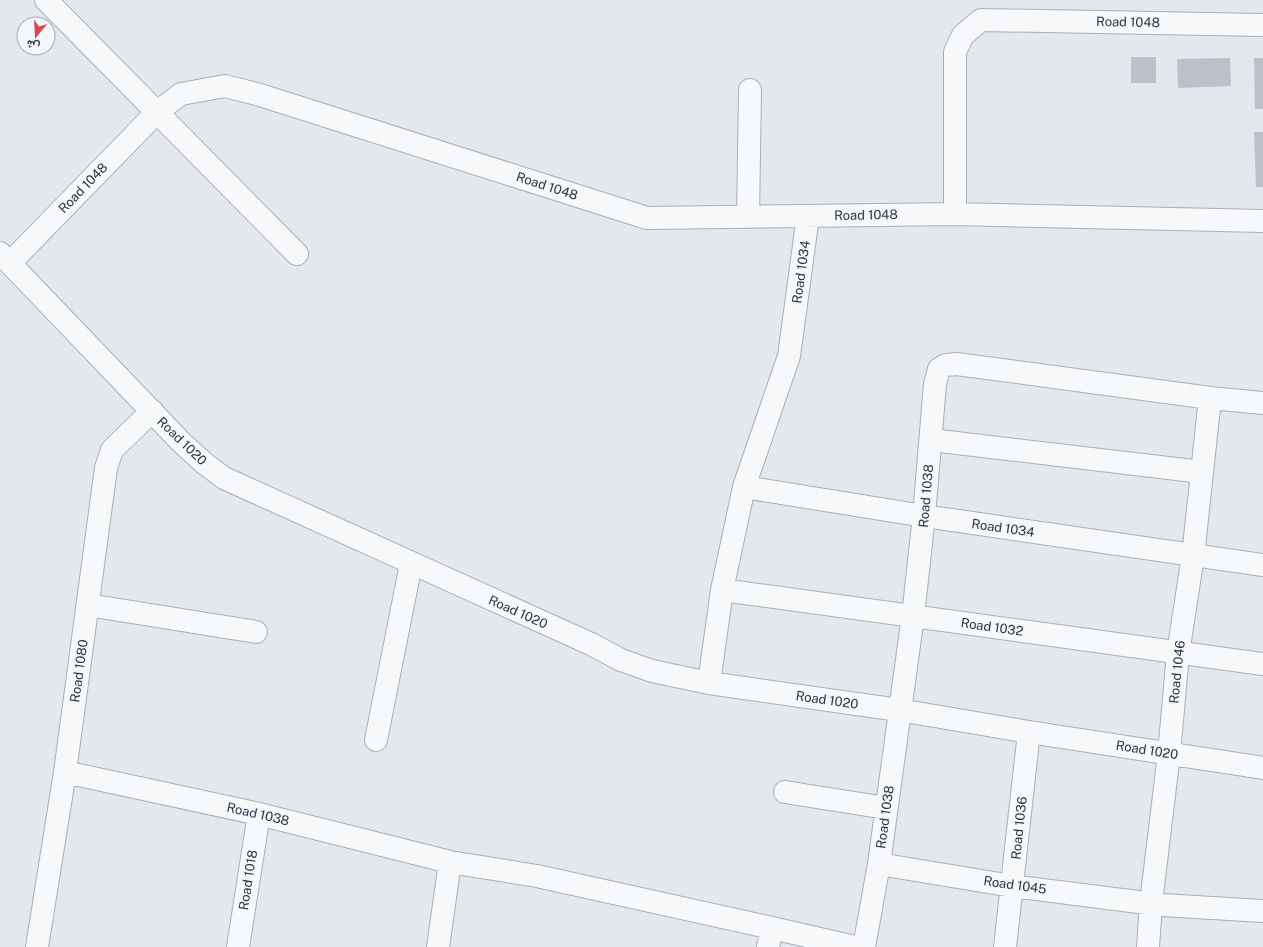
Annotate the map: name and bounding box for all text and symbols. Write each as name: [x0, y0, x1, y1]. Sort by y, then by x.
street label: Road 1048: [1096, 14, 1160, 30]
north arrow: [16, 16, 56, 56]
text: ش: [25, 37, 41, 53]
street label: Road 1048: [55, 160, 111, 216]
street label: Road 1048: [514, 169, 580, 203]
street label: Road 1048: [834, 207, 898, 223]
street label: Road 1034: [789, 240, 813, 304]
street label: Road 1020: [154, 414, 210, 468]
street label: Road 1038: [916, 464, 936, 528]
street label: Road 1034: [971, 516, 1035, 540]
street label: Road 1020: [486, 592, 550, 632]
street label: Road 1032: [960, 615, 1025, 639]
street label: Road 1080: [67, 639, 91, 703]
street label: Road 1046: [1166, 640, 1188, 704]
street label: Road 1020: [795, 688, 859, 712]
street label: Road 1020: [1115, 738, 1179, 762]
street label: Road 1038: [873, 784, 897, 850]
street label: Road 1036: [1008, 796, 1030, 860]
street label: Road 1038: [225, 800, 291, 828]
street label: Road 1018: [236, 849, 260, 911]
street label: Road 1045: [982, 873, 1048, 897]

